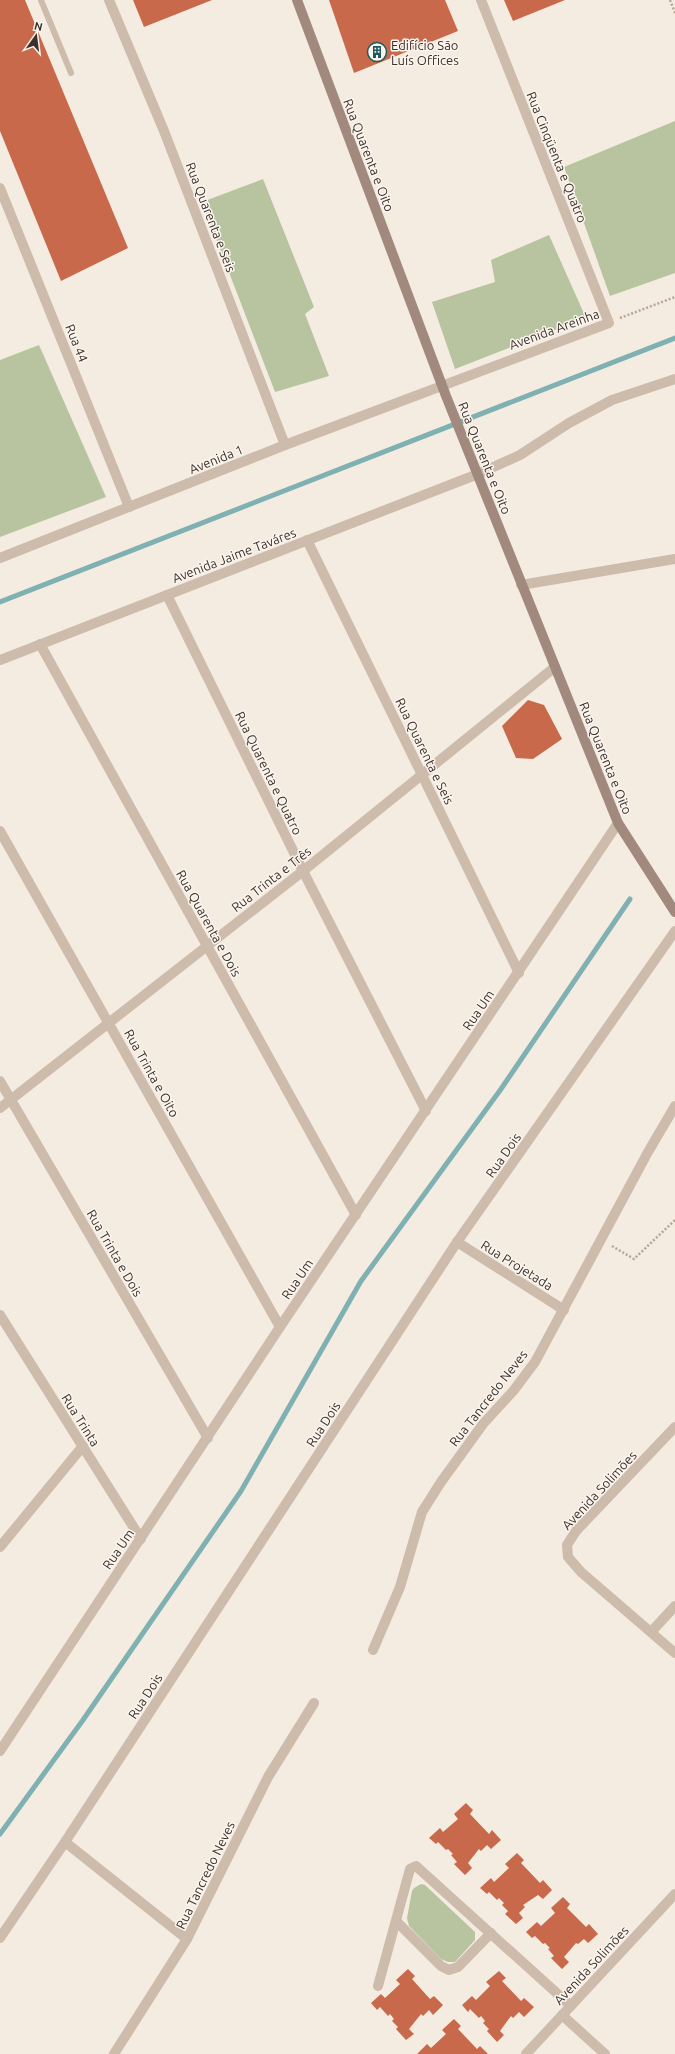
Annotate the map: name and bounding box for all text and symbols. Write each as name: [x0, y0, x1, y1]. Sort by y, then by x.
north arrow: [16, 16, 56, 56]
text: N: [33, 19, 44, 33]
place label: Edifício São Luís Offices: [391, 38, 459, 67]
building icon: Edifício São Luís Offices: [366, 41, 388, 63]
street label: Rua Cinqüenta e Quatro: [523, 89, 590, 225]
street label: Rua Quarenta e Oito: [340, 97, 397, 214]
street label: Rua Quarenta e Seis: [183, 160, 239, 275]
street label: Avenida Areinha: [507, 306, 601, 352]
street label: Rua 44: [63, 322, 91, 364]
street label: Rua Quarenta e Oito: [455, 400, 514, 516]
street label: Avenida 1: [187, 442, 245, 476]
street label: Avenida Jaime Taváres: [170, 525, 298, 585]
street label: Rua Quarenta e Seis: [392, 696, 457, 807]
street label: Rua Quarenta e Oito: [576, 700, 635, 816]
street label: Rua Quarenta e Quatro: [232, 709, 305, 837]
street label: Rua Trinta e Três: [229, 843, 314, 914]
street label: Rua Quarenta e Dois: [173, 867, 244, 979]
street label: Rua Um: [460, 987, 496, 1033]
street label: Rua Trinta e Oito: [122, 1027, 182, 1119]
street label: Rua Dois: [483, 1130, 523, 1180]
street label: Rua Trinta e Dois: [84, 1207, 146, 1299]
street label: Rua Projetada: [479, 1237, 555, 1293]
street label: Rua Um: [279, 1256, 315, 1302]
street label: Rua Tancredo Neves: [446, 1347, 530, 1449]
street label: Rua Trinta: [59, 1391, 103, 1449]
street label: Rua Dois: [303, 1399, 343, 1449]
street label: Avenida Solimões: [559, 1448, 639, 1532]
street label: Rua Um: [100, 1526, 136, 1572]
street label: Rua Dois: [125, 1671, 165, 1721]
street label: Rua Tancredo Neves: [173, 1819, 237, 1931]
street label: Avenida Solimões: [551, 1923, 631, 2007]

